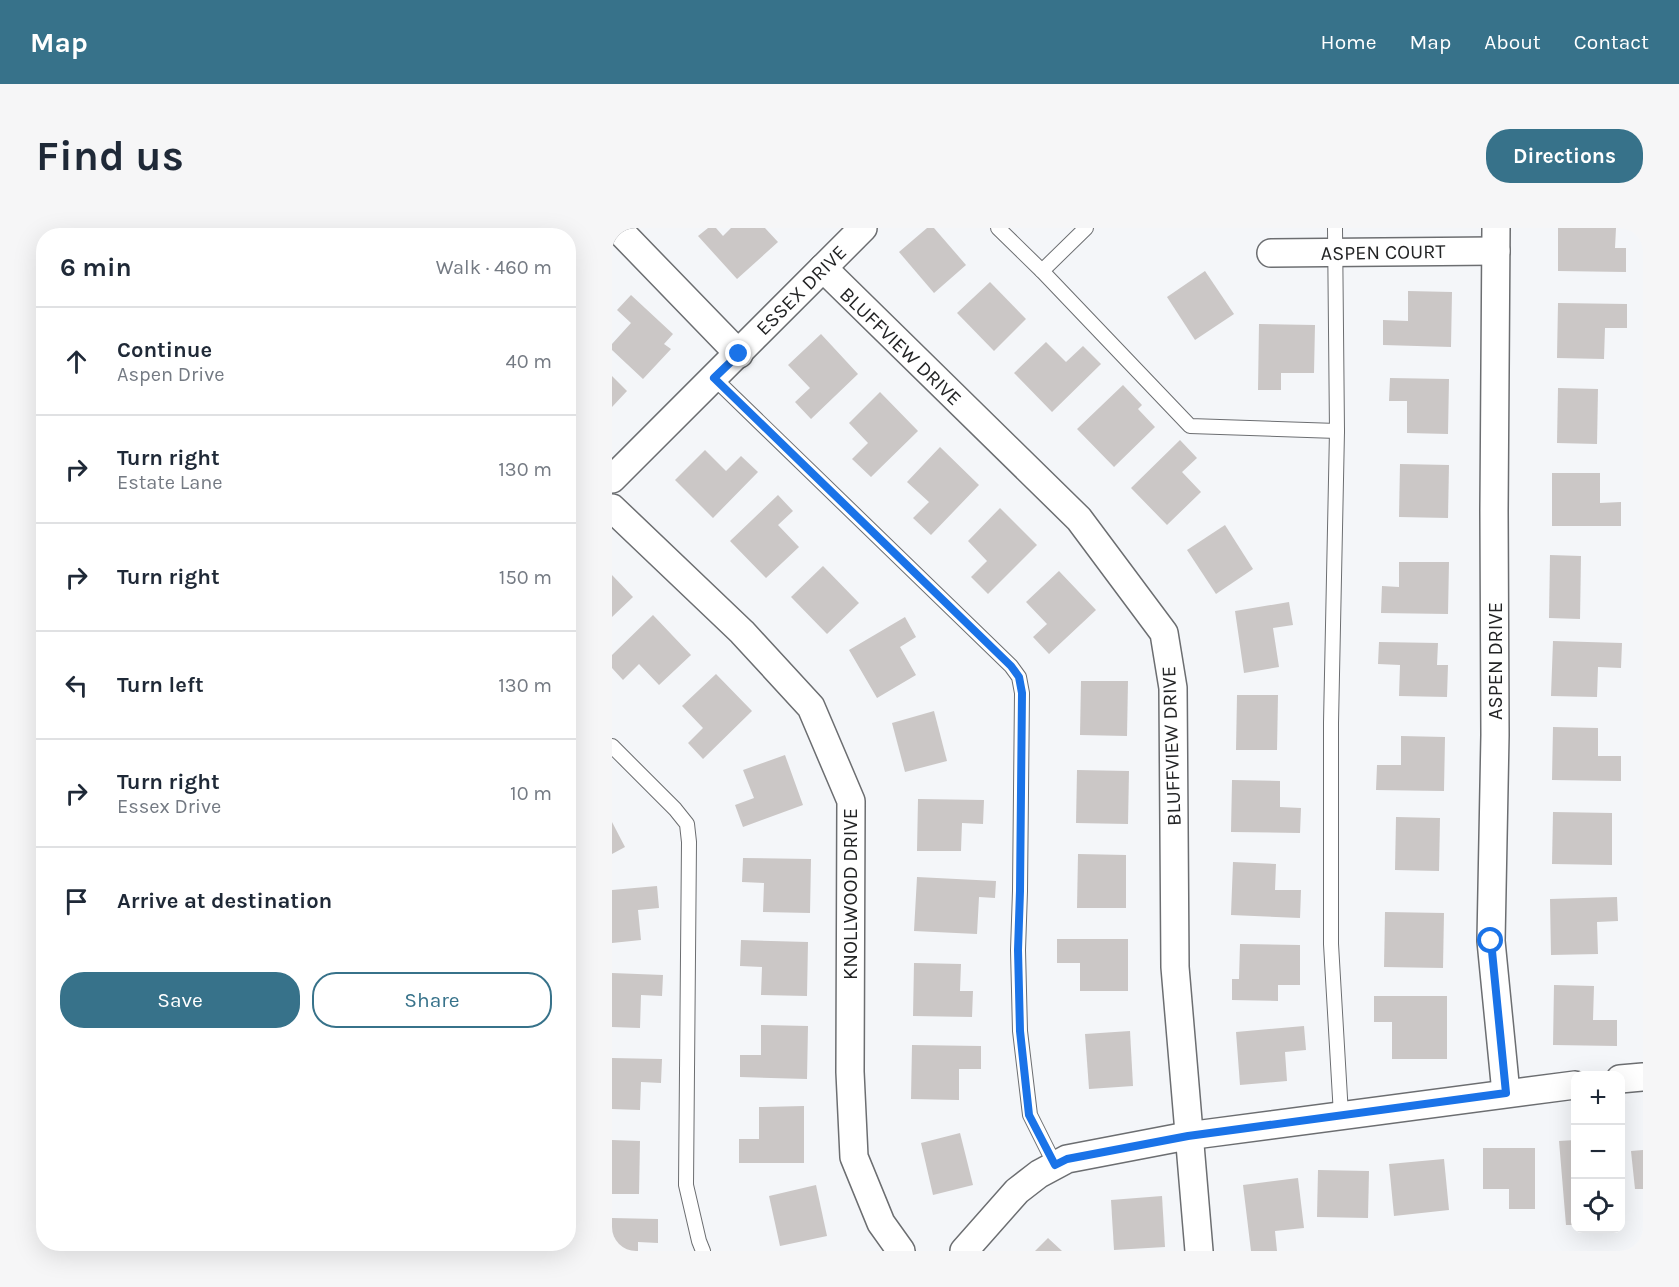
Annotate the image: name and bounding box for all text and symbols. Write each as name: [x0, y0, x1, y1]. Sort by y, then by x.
text: Map: [30, 26, 88, 59]
text: Home: [1321, 30, 1377, 54]
text: Map: [1410, 30, 1451, 54]
text: About: [1484, 30, 1541, 54]
text: Contact: [1574, 30, 1649, 54]
button: Directions: [1486, 129, 1643, 183]
text: Find us: [36, 131, 184, 181]
street label: ASPEN COURT: [1320, 240, 1446, 265]
street label: ESSEX DRIVE: [752, 241, 851, 340]
text: 6 min: [60, 252, 132, 283]
text: Walk · 460 m: [436, 256, 552, 279]
street label: BLUFFVIEW DRIVE: [835, 282, 966, 410]
text: Continue: [117, 337, 212, 363]
route end: [725, 340, 751, 366]
icon: ahead: [60, 345, 93, 378]
text: 40 m: [506, 350, 552, 373]
text: Aspen Drive: [117, 363, 225, 386]
text: Turn right: [117, 445, 220, 471]
icon: right: [60, 453, 93, 486]
text: 130 m: [498, 458, 552, 481]
text: Estate Lane: [117, 471, 223, 494]
icon: right: [60, 561, 93, 594]
text: Turn right: [117, 564, 220, 590]
text: 150 m: [499, 566, 552, 589]
street label: ASPEN DRIVE: [1484, 602, 1507, 720]
street label: BLUFFVIEW DRIVE: [1157, 666, 1186, 826]
icon: left: [60, 669, 93, 702]
text: Turn left: [117, 672, 204, 698]
text: 130 m: [498, 674, 552, 697]
text: Turn right: [117, 769, 220, 795]
icon: right: [60, 777, 93, 810]
text: 10 m: [510, 782, 552, 805]
text: Essex Drive: [117, 795, 221, 818]
street label: KNOLLWOOD DRIVE: [839, 808, 862, 980]
icon: arrive: [60, 885, 93, 918]
text: Arrive at destination: [117, 888, 332, 914]
route start: [1477, 927, 1503, 953]
button: Save: [60, 972, 300, 1028]
button: Share: [312, 972, 552, 1028]
map controls: [1571, 1071, 1625, 1233]
button: +: [1571, 1071, 1625, 1125]
button: −: [1571, 1125, 1625, 1179]
button: locate: [1571, 1179, 1625, 1233]

